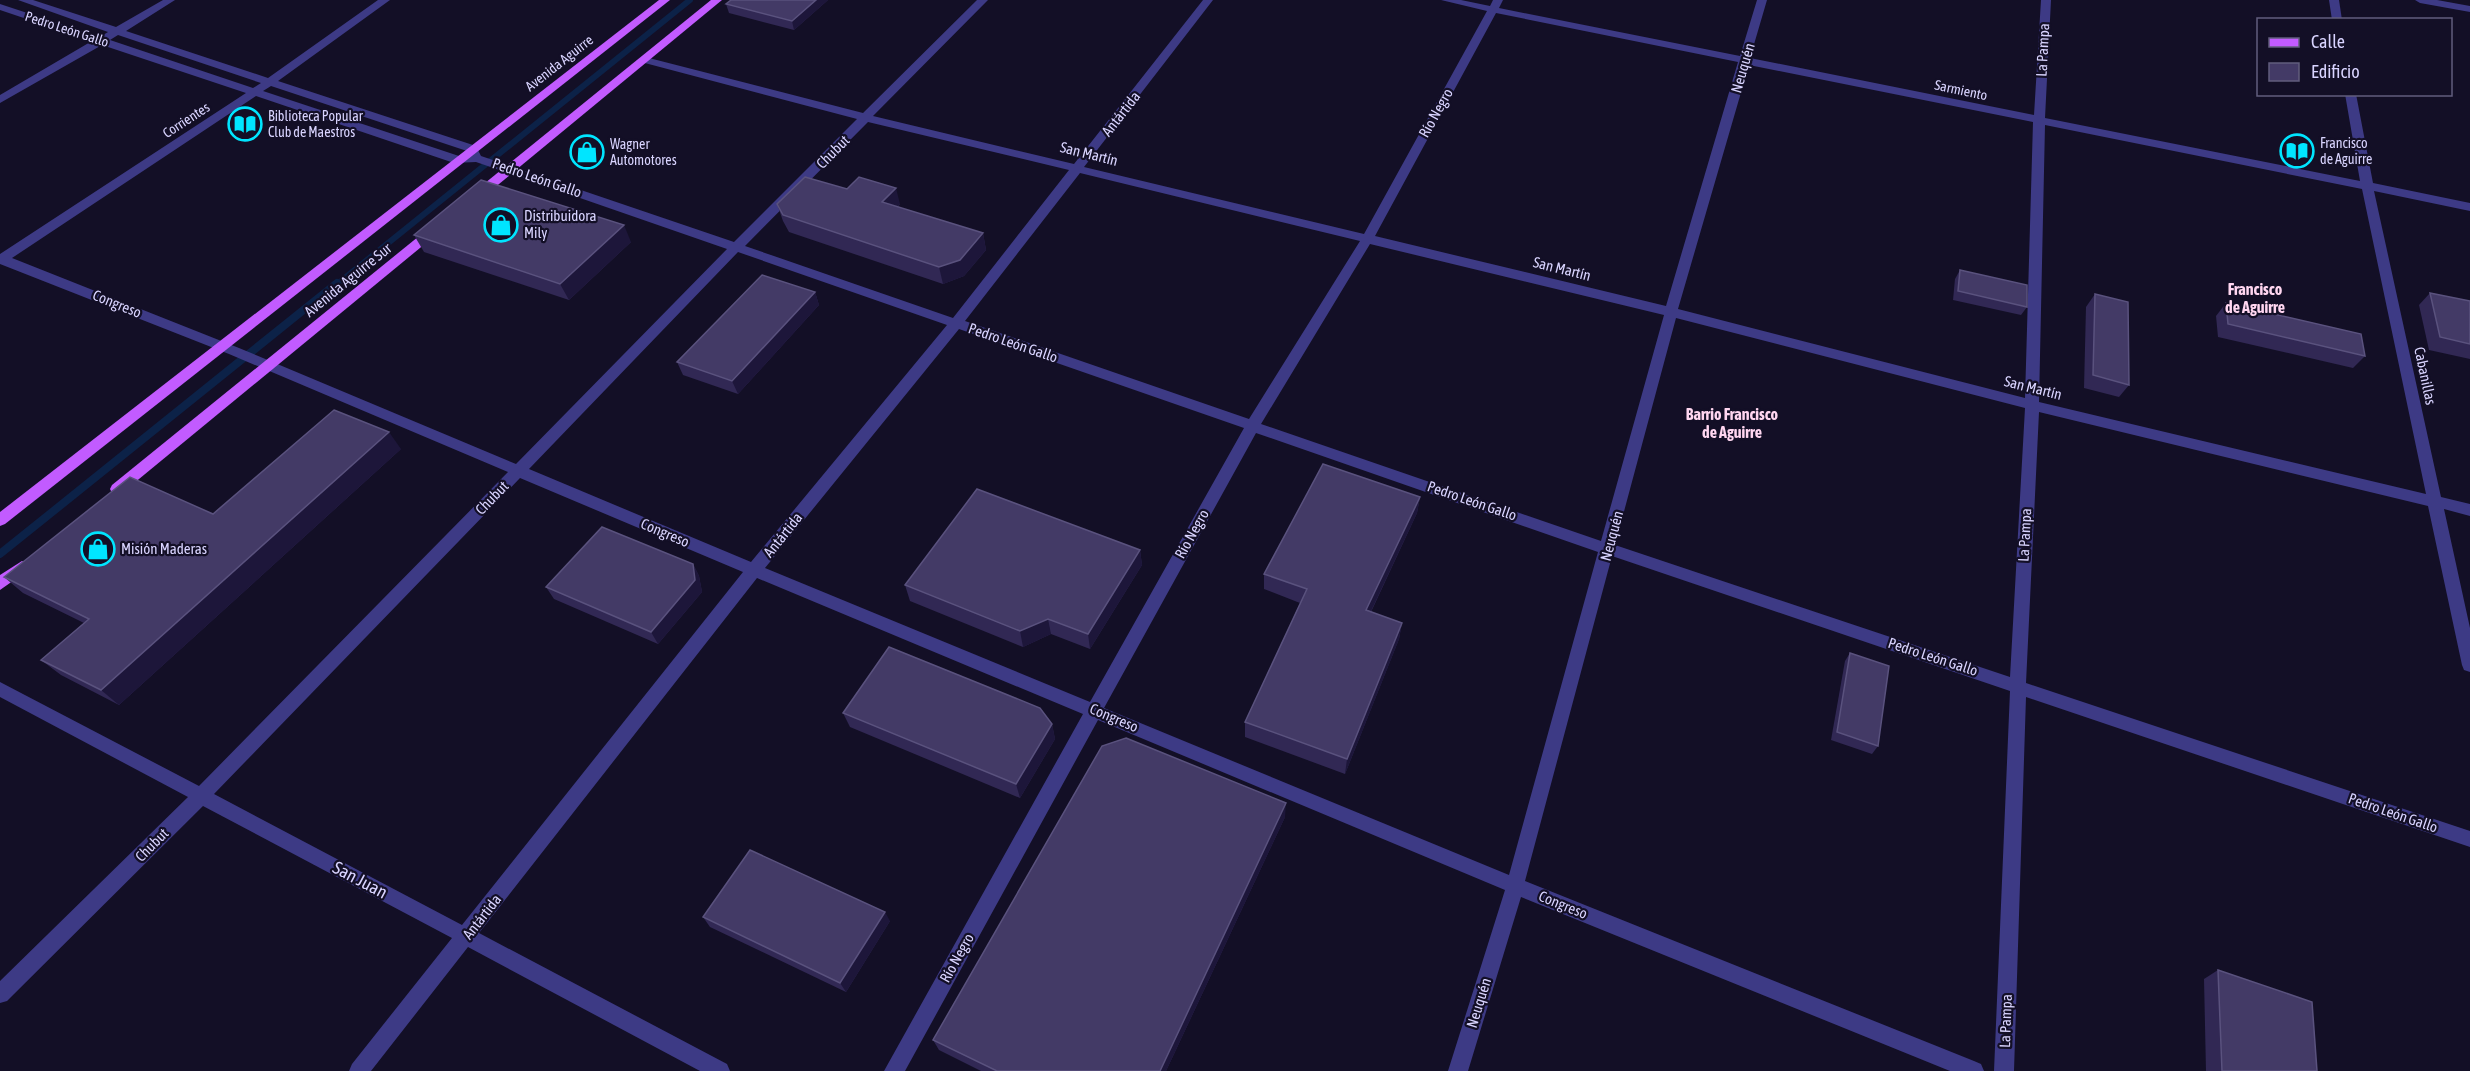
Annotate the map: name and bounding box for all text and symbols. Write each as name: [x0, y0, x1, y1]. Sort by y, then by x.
street label: Pedro León Gallo: [23, 8, 111, 50]
legend: [2257, 18, 2452, 96]
street label: La Pampa: [2033, 23, 2052, 77]
text: Calle: [2311, 31, 2345, 52]
street label: Avenida Aguirre: [522, 32, 596, 94]
street label: Neuquén: [1727, 41, 1758, 95]
text: Edificio: [2311, 61, 2360, 82]
street label: Sarmiento: [1933, 77, 1989, 103]
street label: Río Negro: [1415, 85, 1456, 140]
street label: Antártida: [1098, 88, 1143, 139]
street label: Corrientes: [160, 99, 212, 141]
library icon: Biblioteca Popular Club de Maestros: [227, 106, 263, 142]
place label: Biblioteca Popular Club de Maestros: [268, 108, 364, 140]
street label: Chubut: [813, 132, 853, 172]
library icon: Francisco de Aguirre: [2279, 133, 2315, 169]
shop icon: Wagner Automotores: [569, 134, 605, 170]
place label: Francisco de Aguirre: [2320, 135, 2372, 167]
place label: Wagner Automotores: [610, 136, 677, 168]
street label: San Martín: [1058, 138, 1120, 169]
street label: Pedro León Gallo: [490, 154, 584, 201]
shop icon: Distribuidora Mily: [483, 207, 519, 243]
place label: Distribuidora Mily: [524, 207, 596, 241]
street label: Avenida Aguirre Sur: [301, 239, 395, 320]
street label: San Martín: [1531, 253, 1593, 284]
district label: Francisco de Aguirre: [2225, 280, 2285, 316]
street label: Congreso: [90, 286, 144, 321]
street label: Pedro León Gallo: [966, 319, 1060, 366]
street label: Cabanillas: [2411, 345, 2440, 406]
street label: San Martín: [2002, 372, 2064, 403]
district label: Barrio Francisco de Aguirre: [1686, 405, 1779, 441]
street label: Chubut: [472, 477, 512, 518]
street label: Pedro León Gallo: [1425, 477, 1519, 524]
street label: Río Negro: [1171, 506, 1212, 561]
street label: La Pampa: [2015, 508, 2034, 562]
street label: Antártida: [760, 509, 806, 560]
street label: Neuquén: [1597, 509, 1626, 563]
street label: Congreso: [638, 515, 692, 550]
shop icon: Misión Maderas: [80, 531, 116, 567]
place label: Misión Maderas: [121, 540, 207, 557]
street label: Pedro León Gallo: [1886, 634, 1980, 679]
street label: Congreso: [1087, 700, 1141, 735]
street label: Pedro León Gallo: [2346, 789, 2440, 836]
street label: Chubut: [132, 825, 172, 865]
street label: San Juan: [329, 857, 391, 903]
street label: Congreso: [1536, 887, 1590, 922]
street label: Antártida: [459, 891, 504, 942]
street label: Río Negro: [936, 930, 977, 985]
street label: Neuquén: [1463, 976, 1494, 1030]
street label: La Pampa: [1996, 994, 2015, 1048]

